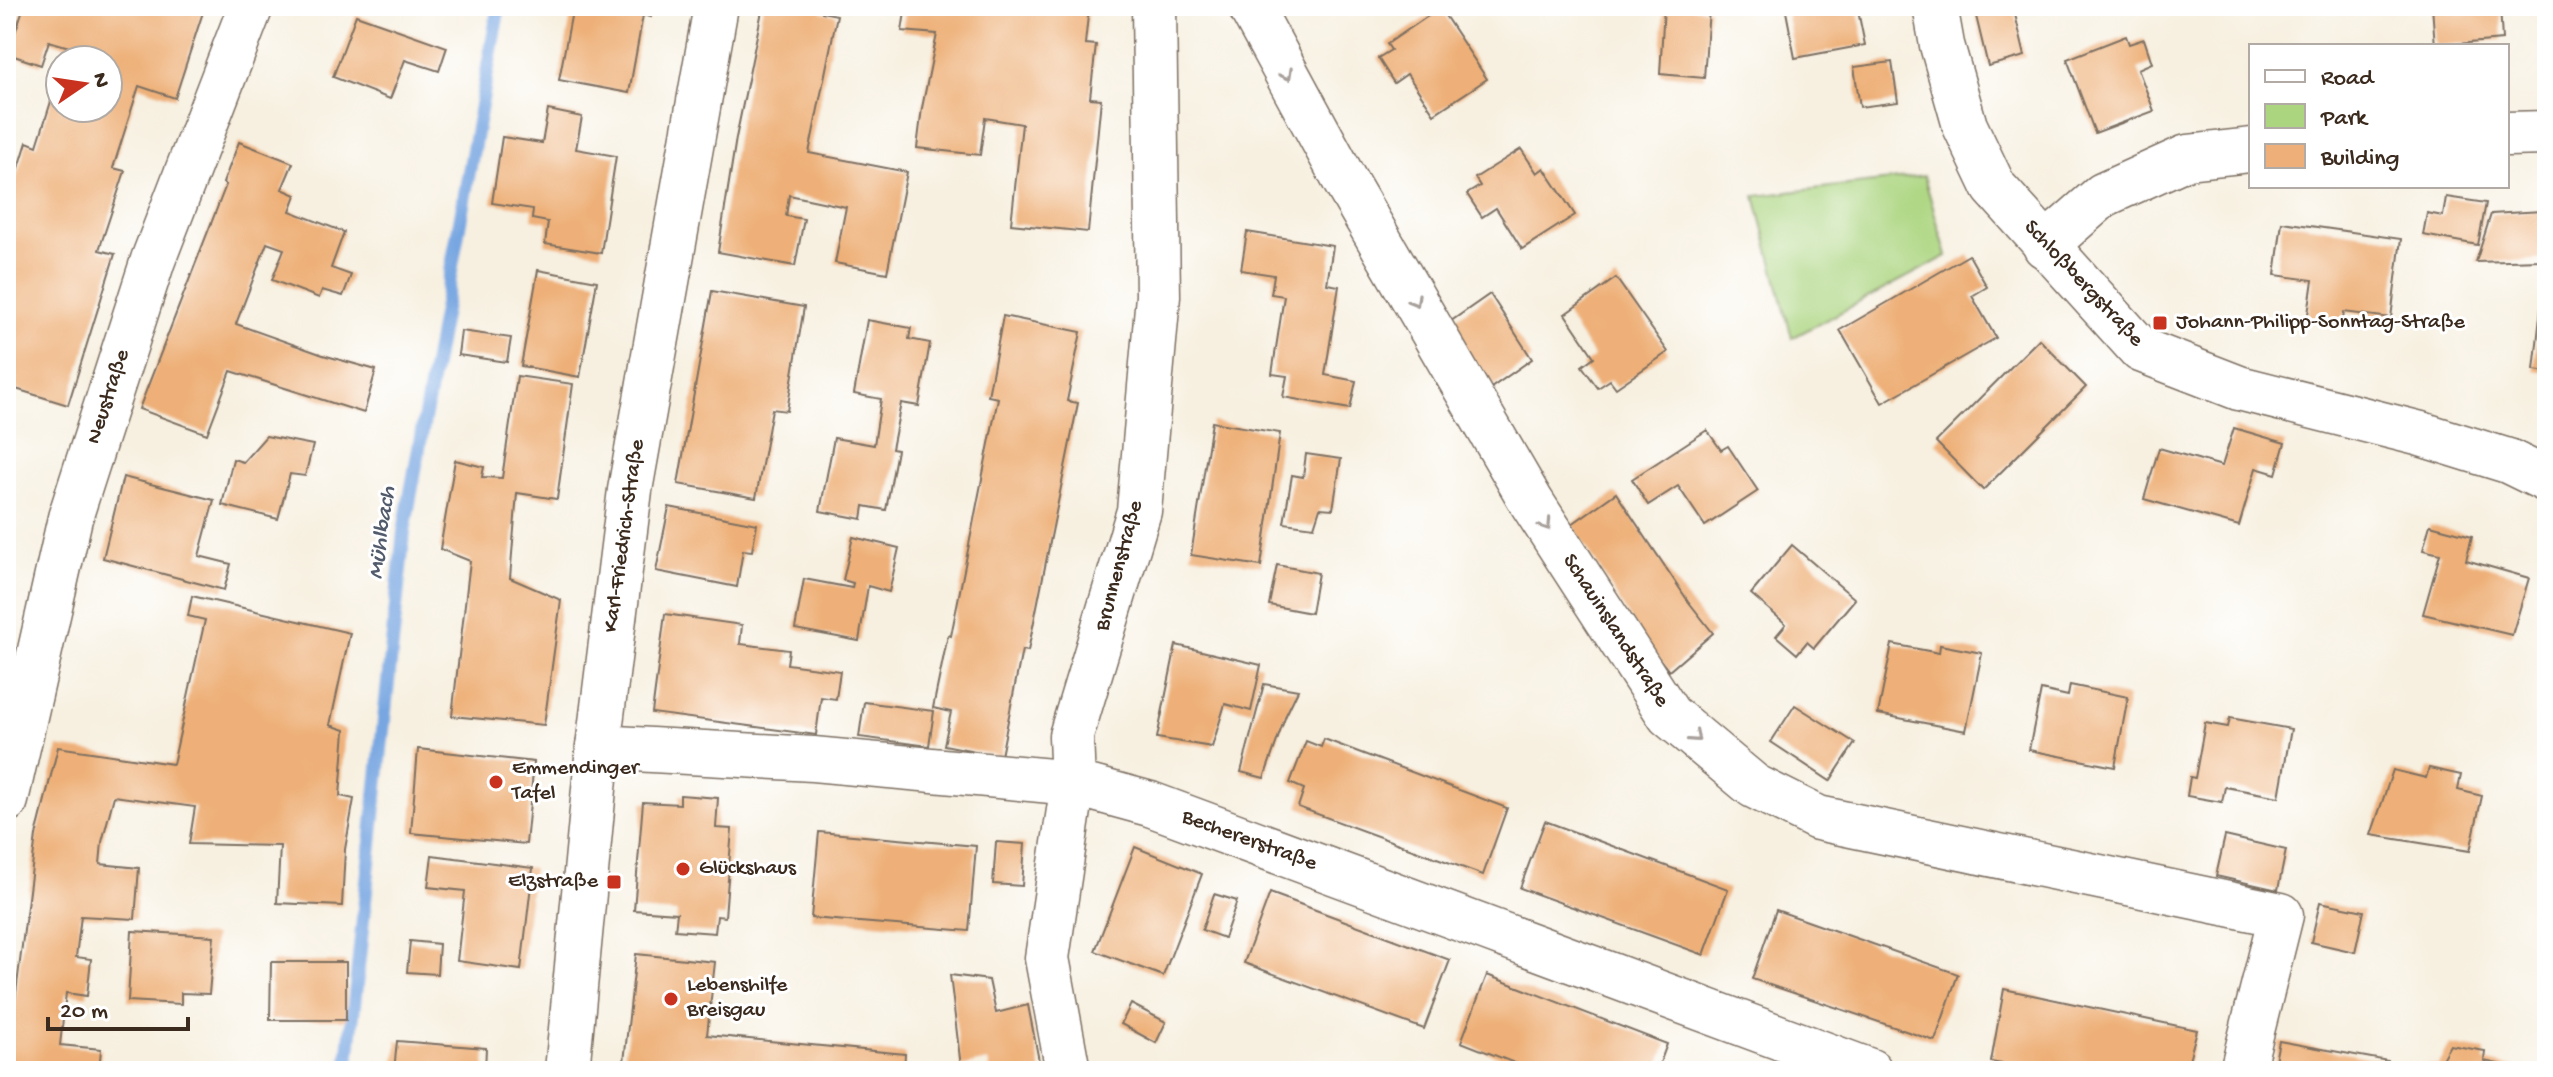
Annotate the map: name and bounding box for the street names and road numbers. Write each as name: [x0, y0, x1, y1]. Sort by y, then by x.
street label: Schloßbergstraße: [2017, 215, 2149, 353]
street label: Neustraße: [82, 346, 137, 448]
street label: Karl-Friedrich-Straße: [599, 437, 652, 634]
street label: Brunnenstraße: [1090, 497, 1150, 635]
street label: Schauinslandstraße: [1556, 549, 1675, 713]
street label: Bechererstraße: [1177, 804, 1321, 878]

